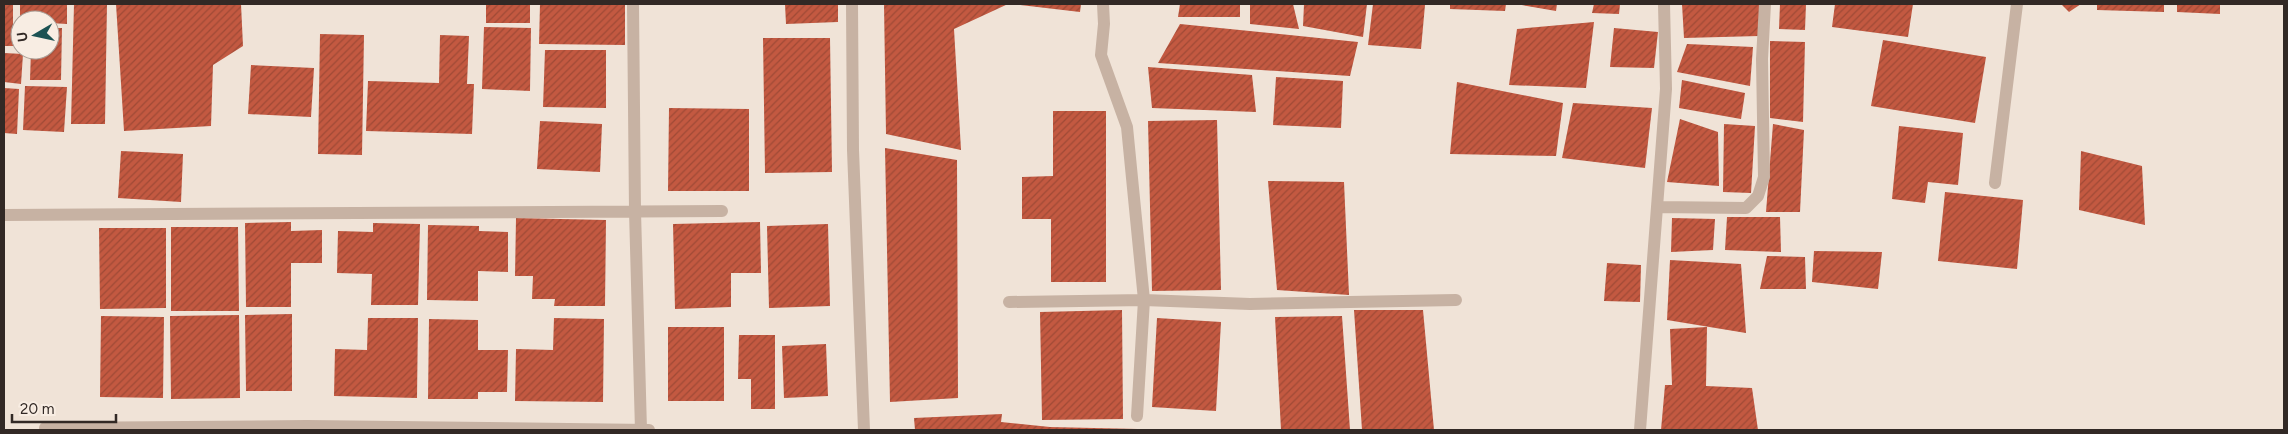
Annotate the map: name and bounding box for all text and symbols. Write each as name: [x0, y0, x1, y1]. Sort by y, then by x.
north arrow: [10, 10, 60, 60]
text: U: [13, 31, 32, 43]
scale bar: [12, 392, 116, 424]
text: 20 m: [20, 400, 54, 418]

